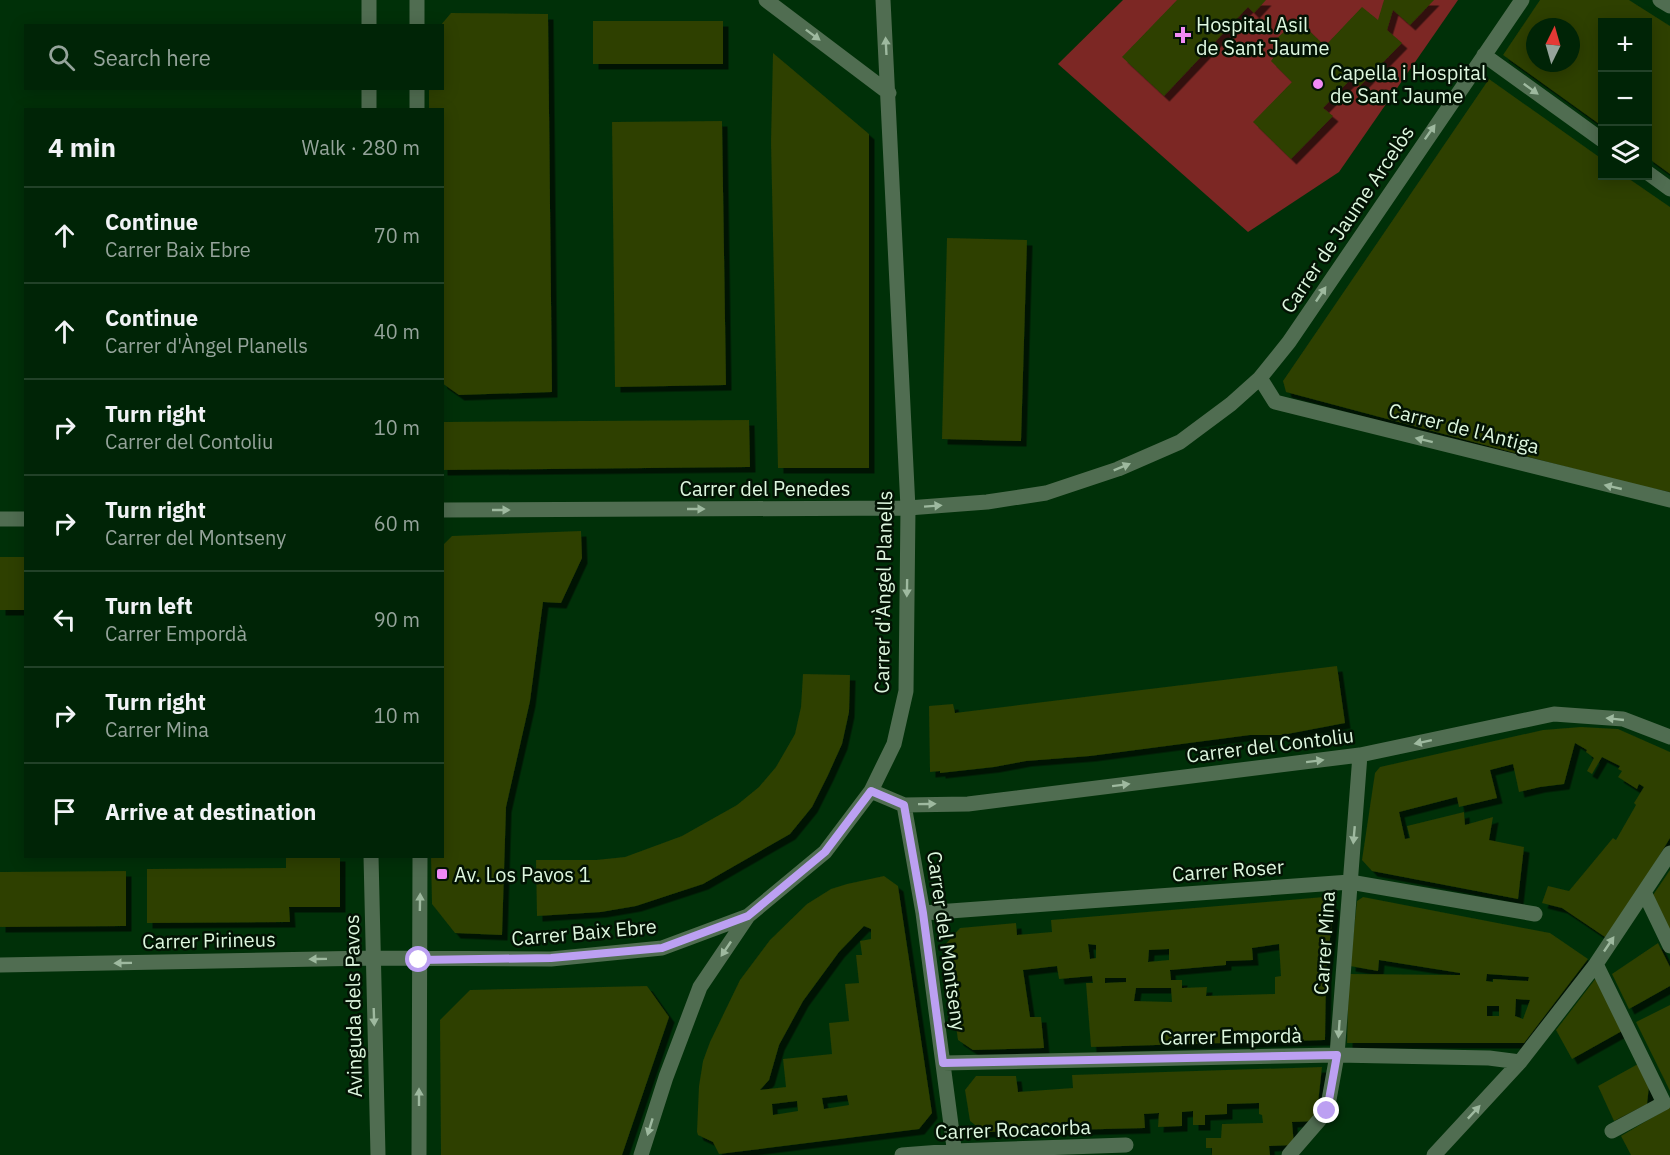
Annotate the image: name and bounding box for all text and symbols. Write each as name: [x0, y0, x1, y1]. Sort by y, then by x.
place label: Hospital Asil de Sant Jaume: [1196, 11, 1329, 61]
north arrow: [1526, 18, 1580, 72]
map controls: [1598, 18, 1652, 180]
button: +: [1598, 18, 1652, 72]
search box: [24, 24, 444, 90]
marker: Hospital Asil de Sant Jaume: [1174, 26, 1192, 44]
one-way arrow: [805, 29, 821, 42]
one-way arrow: [881, 37, 891, 56]
icon: search: [45, 41, 78, 74]
text: Search here: [93, 43, 211, 72]
place label: Capella i Hospital de Sant Jaume: [1330, 59, 1486, 109]
button: −: [1598, 72, 1652, 126]
marker: Capella i Hospital de Sant Jaume: [1311, 77, 1325, 91]
one-way arrow: [1523, 83, 1539, 95]
street label: Carrer de Jaume Arcelòs: [1274, 120, 1420, 318]
one-way arrow: [1424, 125, 1436, 141]
button: layers: [1598, 126, 1652, 180]
text: 4 min: [48, 130, 116, 164]
text: Walk · 280 m: [302, 134, 420, 161]
text: Continue: [105, 207, 198, 236]
icon: ahead: [48, 219, 81, 252]
text: 70 m: [374, 222, 420, 249]
text: Carrer Baix Ebre: [105, 236, 251, 263]
one-way arrow: [1315, 286, 1326, 302]
text: Continue: [105, 303, 198, 332]
icon: ahead: [48, 315, 81, 348]
text: 40 m: [374, 318, 420, 345]
text: Carrer d'Àngel Planells: [105, 332, 308, 359]
street label: Carrer de l'Antiga: [1386, 396, 1543, 460]
text: Turn right: [105, 399, 206, 428]
icon: right: [48, 411, 81, 444]
text: 10 m: [374, 414, 420, 441]
text: Carrer del Contoliu: [105, 428, 273, 455]
one-way arrow: [1415, 434, 1433, 444]
one-way arrow: [1114, 461, 1132, 471]
street label: Carrer del Penedes: [680, 475, 850, 502]
one-way arrow: [1603, 482, 1622, 491]
street label: Carrer d'Àngel Planells: [868, 490, 898, 694]
text: Turn right: [105, 495, 206, 524]
one-way arrow: [923, 502, 942, 511]
one-way arrow: [686, 504, 705, 514]
one-way arrow: [491, 505, 510, 515]
icon: right: [48, 507, 81, 540]
text: 60 m: [374, 510, 420, 537]
text: Carrer del Montseny: [105, 524, 286, 551]
one-way arrow: [902, 578, 912, 597]
text: Turn left: [105, 591, 193, 620]
icon: left: [48, 603, 81, 636]
text: 90 m: [374, 606, 420, 633]
text: Carrer Empordà: [105, 620, 247, 647]
text: Turn right: [105, 687, 206, 716]
icon: right: [48, 699, 81, 732]
text: 10 m: [374, 702, 420, 729]
one-way arrow: [1605, 714, 1624, 724]
text: Carrer Mina: [105, 716, 209, 743]
street label: Carrer del Contoliu: [1185, 721, 1355, 769]
one-way arrow: [1413, 738, 1432, 747]
one-way arrow: [1305, 756, 1324, 766]
one-way arrow: [1112, 780, 1131, 790]
icon: arrive: [48, 795, 81, 828]
text: Arrive at destination: [105, 797, 316, 826]
one-way arrow: [918, 799, 937, 809]
one-way arrow: [1349, 825, 1359, 844]
street label: Carrer del Montseny: [921, 849, 973, 1033]
street label: Carrer Roser: [1171, 853, 1285, 887]
place label: Av. Los Pavos 1: [454, 861, 591, 888]
marker: Av. Los Pavos 1: [435, 867, 449, 881]
street label: Carrer Mina: [1307, 890, 1341, 996]
one-way arrow: [415, 892, 424, 911]
street label: Carrer Baix Ebre: [510, 912, 658, 952]
street label: Avinguda dels Pavos: [338, 914, 368, 1098]
street label: Carrer Pirineus: [142, 925, 276, 955]
one-way arrow: [1603, 937, 1615, 953]
one-way arrow: [721, 941, 732, 957]
route start: [405, 946, 431, 972]
one-way arrow: [309, 955, 328, 964]
one-way arrow: [114, 958, 133, 968]
one-way arrow: [369, 1007, 378, 1026]
one-way arrow: [1334, 1020, 1344, 1039]
street label: Carrer Empordà: [1160, 1021, 1303, 1051]
one-way arrow: [414, 1087, 424, 1106]
route end: [1313, 1097, 1339, 1123]
one-way arrow: [1466, 1105, 1480, 1119]
street label: Carrer Rocacorba: [935, 1113, 1092, 1145]
one-way arrow: [645, 1118, 654, 1136]

